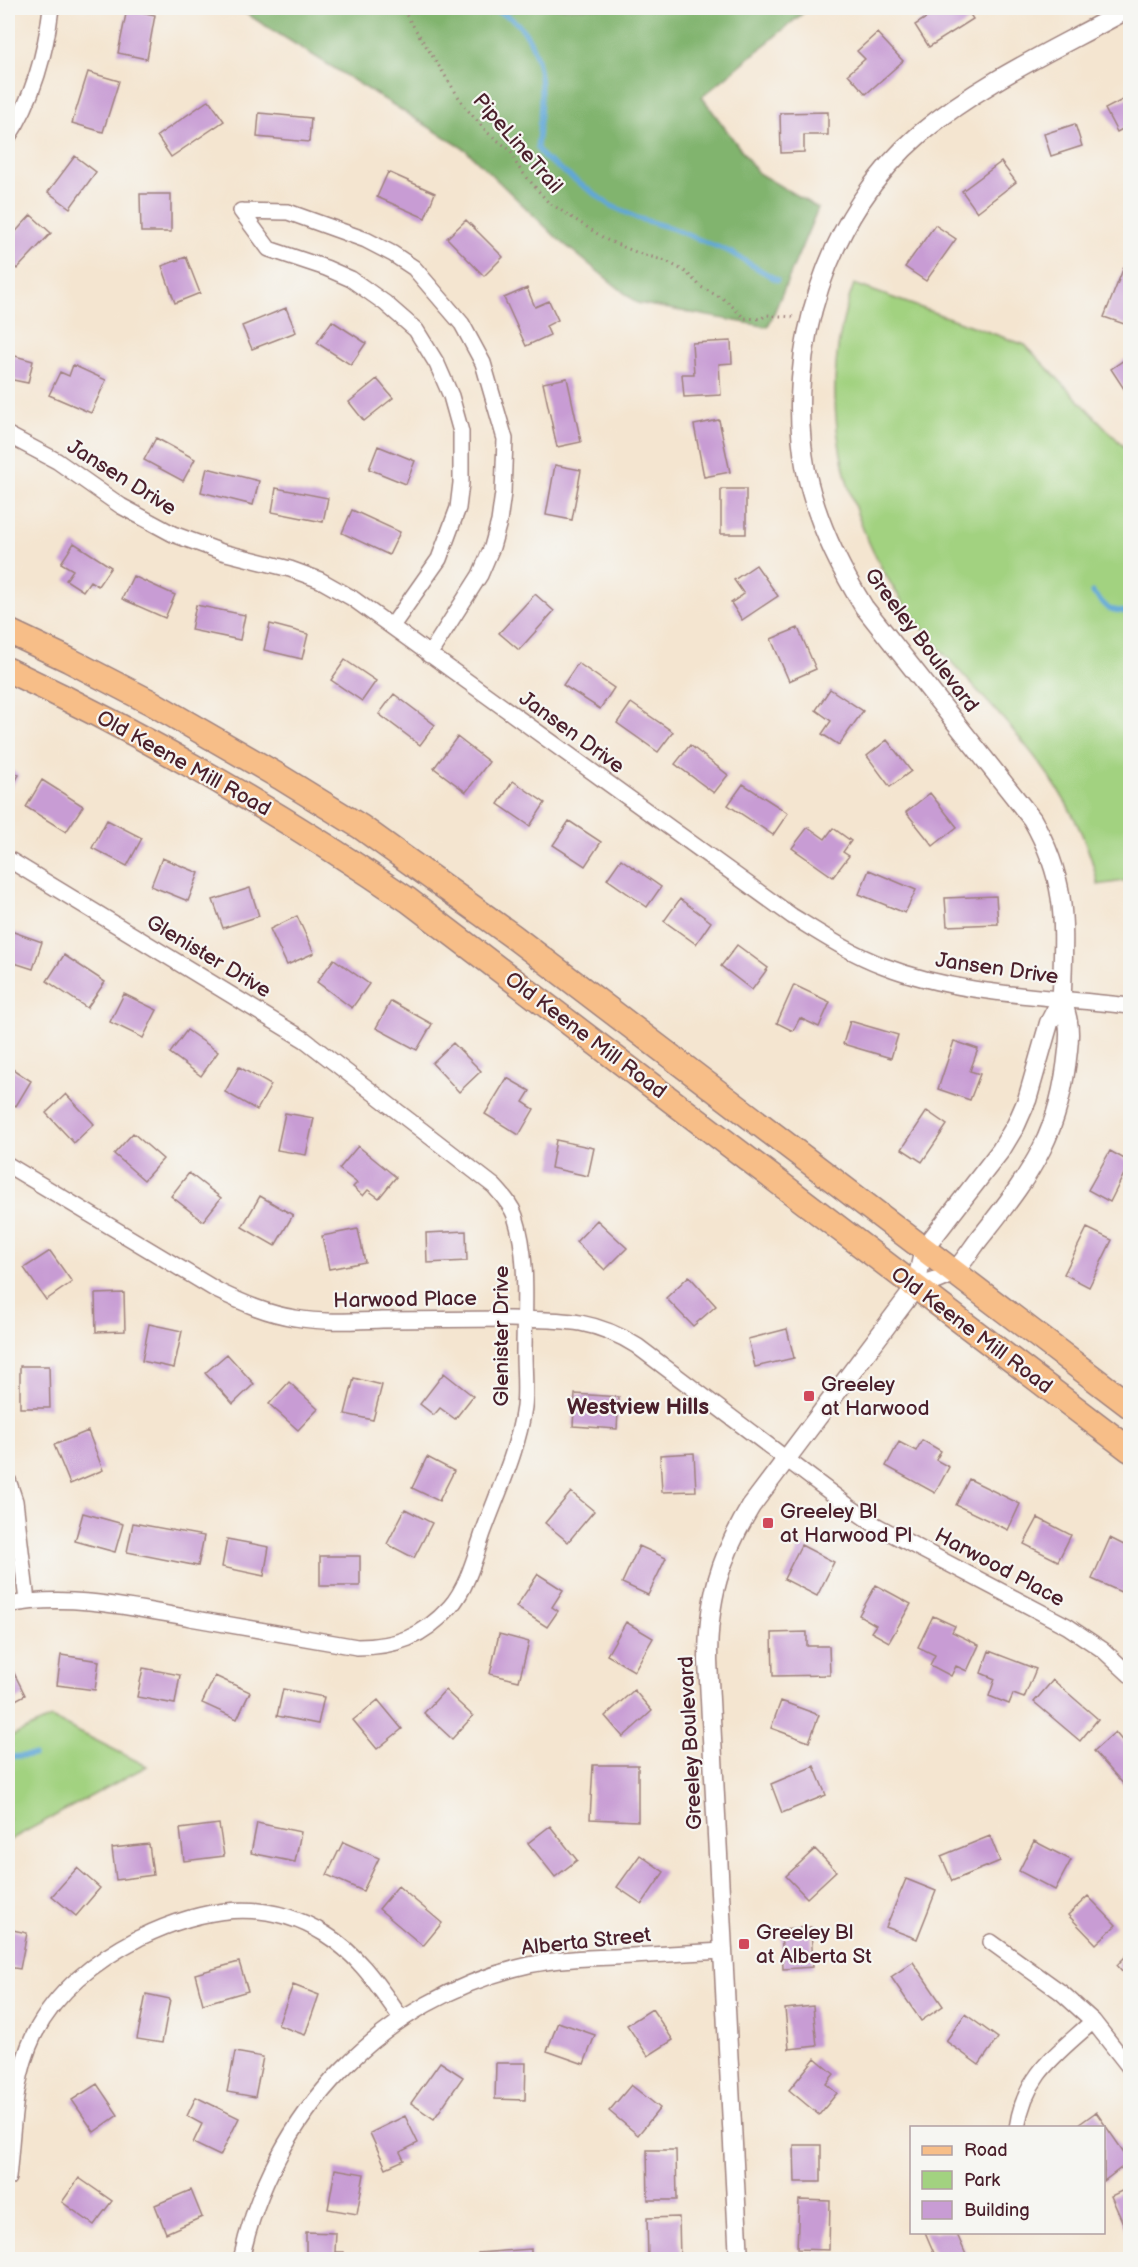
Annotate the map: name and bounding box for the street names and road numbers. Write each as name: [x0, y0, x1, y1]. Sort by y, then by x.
street label: PipeLineTrail: [467, 88, 568, 198]
street label: Jansen Drive: [63, 434, 181, 521]
street label: Greeley Boulevard: [859, 563, 984, 717]
street label: Jansen Drive: [514, 686, 629, 779]
street label: Old Keene Mill Road: [92, 705, 275, 822]
street label: Glenister Drive: [142, 909, 276, 1003]
street label: Jansen Drive: [934, 947, 1060, 990]
street label: Old Keene Mill Road: [500, 967, 671, 1104]
street label: Old Keene Mill Road: [886, 1262, 1057, 1399]
street label: Glenister Drive: [489, 1266, 514, 1406]
street label: Harwood Place: [333, 1286, 477, 1313]
street label: Harwood Place: [931, 1523, 1069, 1612]
street label: Greeley Boulevard: [673, 1655, 708, 1831]
street label: Alberta Street: [520, 1922, 653, 1961]

